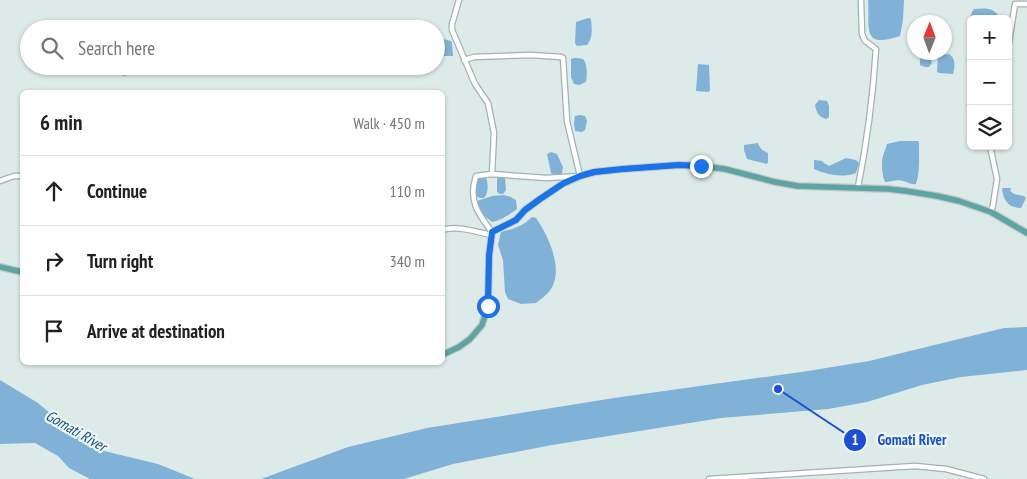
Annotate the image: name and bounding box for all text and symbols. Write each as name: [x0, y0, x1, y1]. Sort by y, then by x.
north arrow: [907, 15, 952, 60]
map controls: [967, 15, 1012, 150]
button: +: [967, 15, 1012, 60]
search box: [20, 20, 445, 75]
icon: search: [38, 34, 66, 62]
text: Search here: [78, 36, 155, 60]
button: −: [967, 60, 1012, 105]
button: layers: [967, 105, 1012, 150]
text: 6 min: [40, 109, 82, 136]
text: Walk · 450 m: [353, 113, 425, 133]
route end: [690, 155, 713, 178]
icon: ahead: [40, 177, 68, 205]
text: Continue: [87, 179, 147, 203]
text: 110 m: [390, 181, 425, 201]
icon: right: [40, 247, 68, 275]
text: Turn right: [87, 249, 153, 273]
text: 340 m: [390, 251, 425, 271]
route start: [477, 295, 500, 318]
icon: arrive: [40, 317, 68, 345]
text: Arrive at destination: [87, 319, 225, 343]
water label: Gomati River: [43, 406, 112, 456]
callout: Gomati River: [843, 425, 956, 455]
text: 1: [851, 430, 859, 449]
text: Gomati River: [878, 430, 947, 449]

